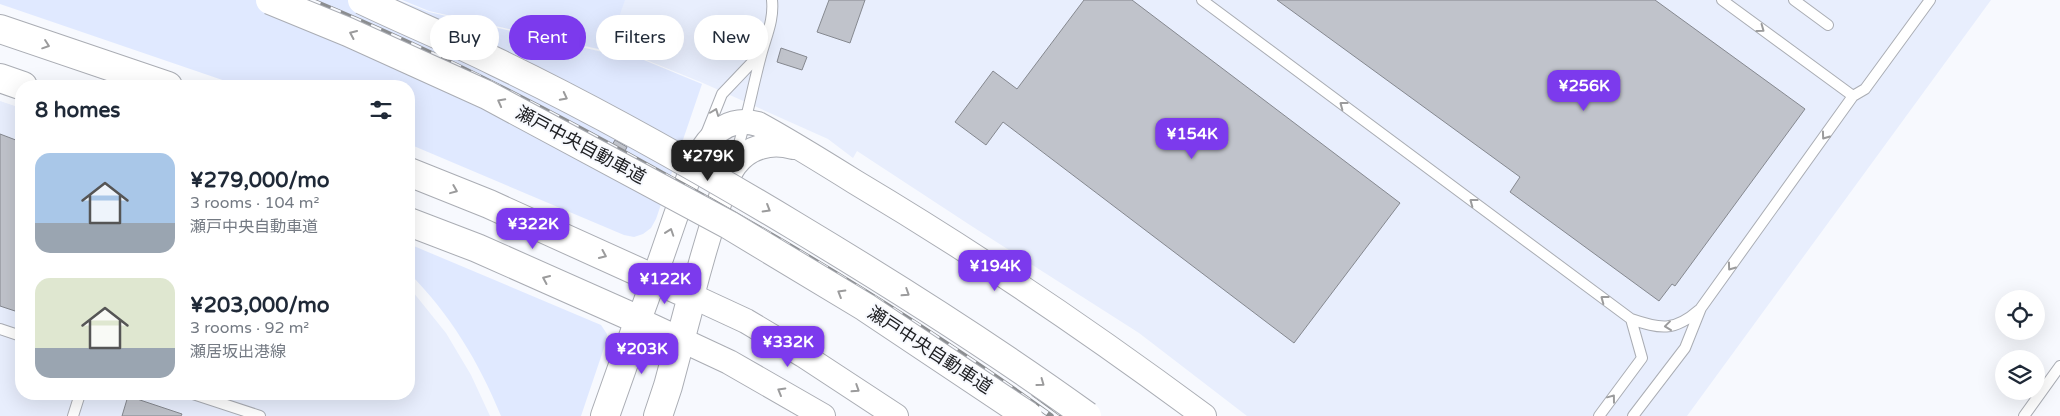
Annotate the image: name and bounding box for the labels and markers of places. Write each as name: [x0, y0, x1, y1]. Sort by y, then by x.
pin: ¥256K: [1549, 70, 1619, 112]
pin: ¥154K: [1157, 118, 1227, 160]
pin: ¥279K: [673, 140, 743, 182]
pin: ¥322K: [498, 208, 568, 250]
pin: ¥194K: [960, 250, 1030, 292]
pin: ¥122K: [630, 262, 700, 305]
pin: ¥332K: [753, 326, 823, 368]
pin: ¥203K: [607, 332, 677, 375]

